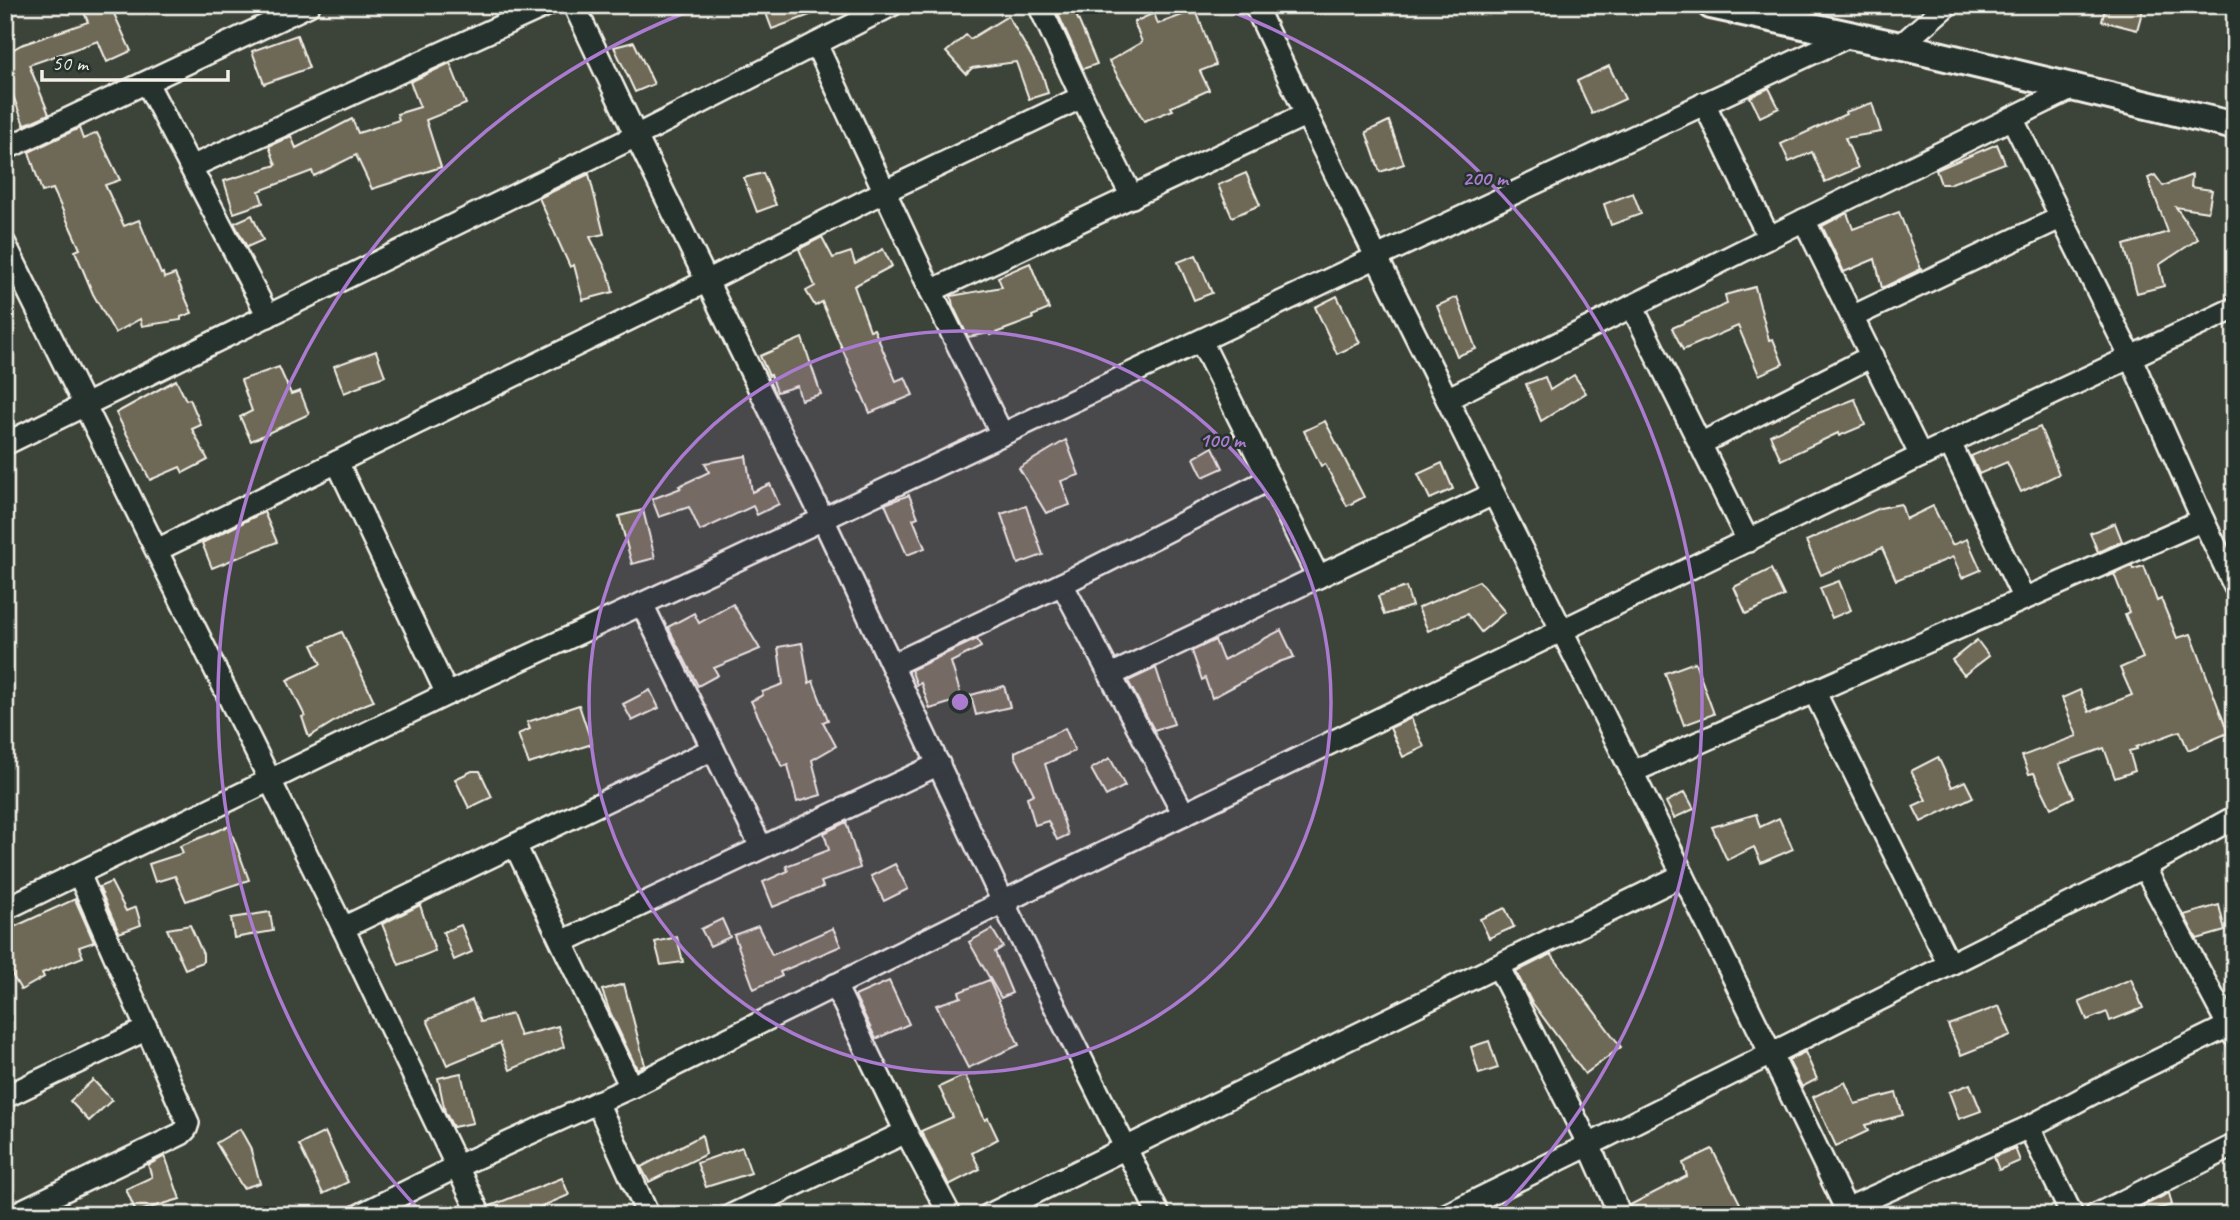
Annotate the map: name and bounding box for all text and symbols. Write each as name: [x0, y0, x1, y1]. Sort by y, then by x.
scale bar: [42, 38, 228, 82]
text: 50 m: [52, 50, 90, 76]
text: 200 m: [1462, 165, 1510, 191]
text: 100 m: [1199, 427, 1247, 453]
centre of rings: [948, 690, 972, 714]

